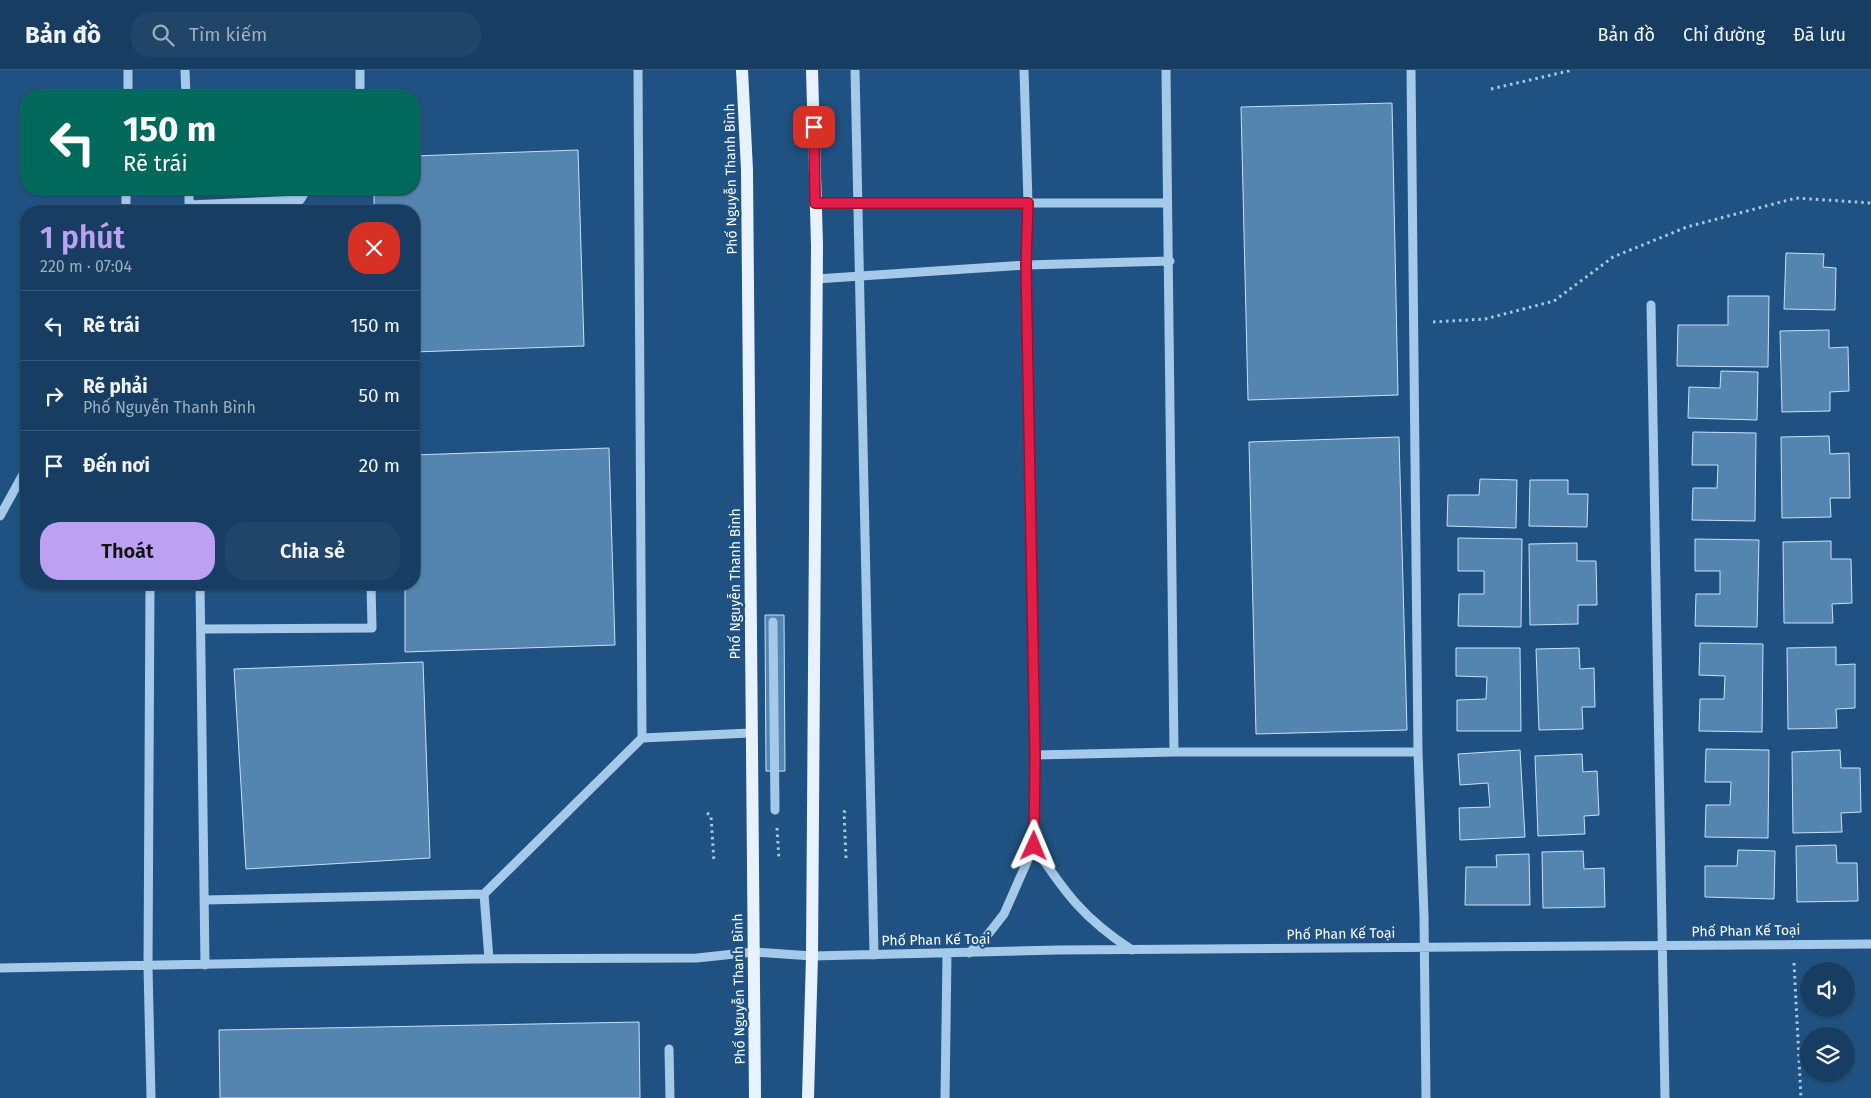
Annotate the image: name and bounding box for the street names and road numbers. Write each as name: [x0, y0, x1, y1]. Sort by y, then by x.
street label: Phố Nguyễn Thanh Bình: [720, 103, 741, 255]
street label: Phố Nguyễn Thanh Bình: [726, 508, 744, 660]
street label: Phố Nguyễn Thanh Bình: [728, 913, 749, 1065]
street label: Phố Phan Kế Toại: [1691, 921, 1801, 940]
street label: Phố Phan Kế Toại: [1286, 924, 1396, 943]
street label: Phố Phan Kế Toại: [881, 930, 991, 949]

